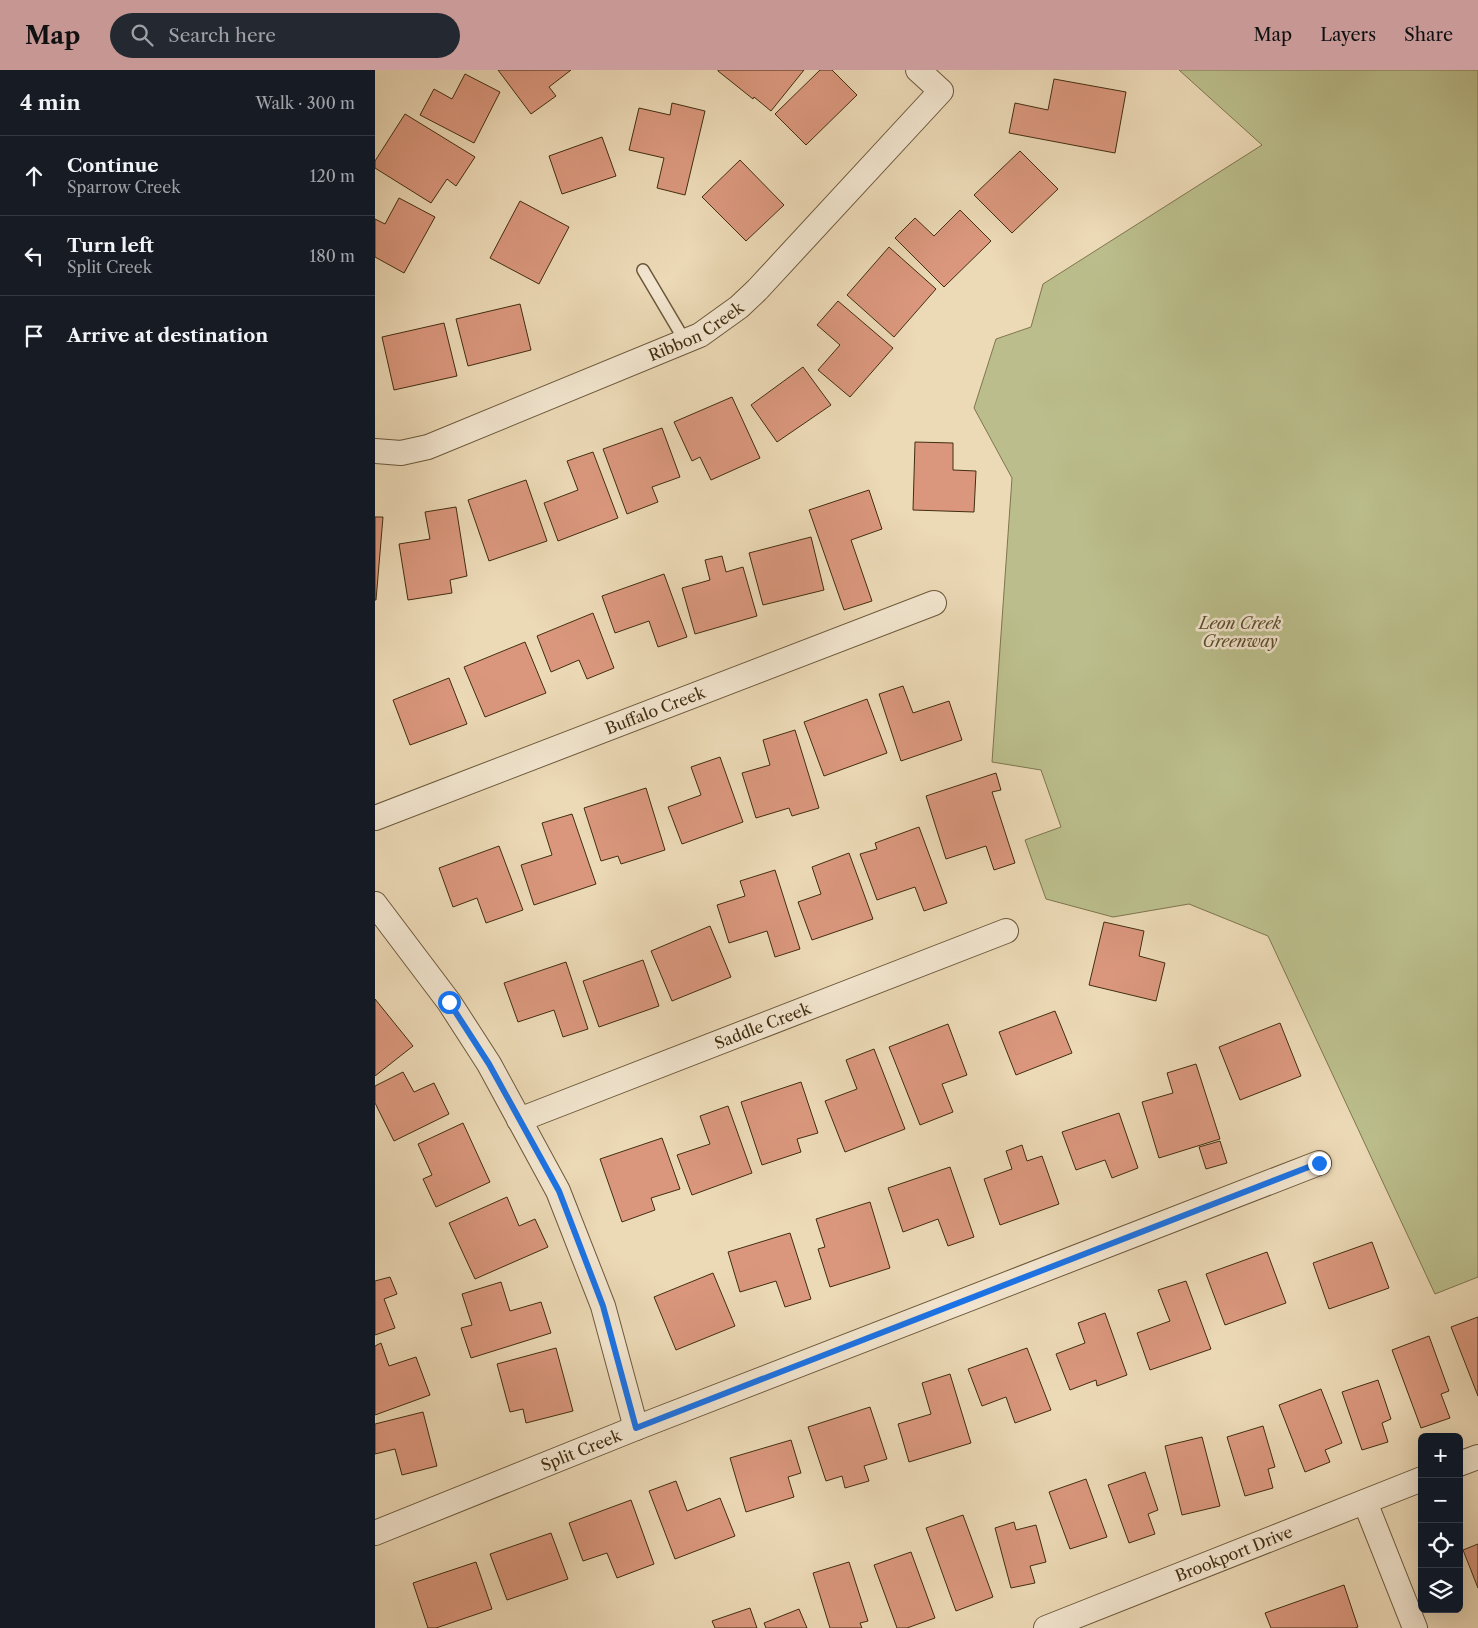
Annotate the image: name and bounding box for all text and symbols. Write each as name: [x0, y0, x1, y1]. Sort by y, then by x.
search box: [110, 13, 460, 58]
text: Map: [25, 21, 80, 50]
icon: search: [128, 21, 156, 49]
text: Search here: [168, 24, 276, 47]
text: Map: [1254, 24, 1292, 46]
text: Layers: [1320, 24, 1376, 46]
text: Share: [1404, 24, 1453, 46]
text: 4 min: [20, 90, 81, 115]
text: Walk · 300 m: [256, 93, 355, 113]
text: Continue: [67, 154, 159, 177]
icon: ahead: [20, 162, 48, 190]
text: 120 m: [310, 166, 355, 186]
text: Sparrow Creek: [67, 177, 180, 197]
text: Turn left: [67, 234, 154, 257]
icon: left: [20, 242, 48, 270]
text: 180 m: [309, 246, 355, 266]
text: Split Creek: [67, 257, 152, 277]
street label: Ribbon Creek: [645, 297, 748, 365]
icon: arrive: [20, 322, 48, 350]
text: Arrive at destination: [67, 324, 268, 347]
park label: Leon Creek Greenway: [1197, 613, 1282, 651]
street label: Buffalo Creek: [602, 682, 708, 739]
route start: [438, 991, 461, 1014]
street label: Saddle Creek: [711, 998, 814, 1053]
route end: [1308, 1152, 1331, 1175]
street label: Split Creek: [538, 1425, 625, 1475]
map controls: [1418, 1433, 1463, 1613]
button: +: [1418, 1433, 1463, 1478]
button: −: [1418, 1478, 1463, 1523]
street label: Brookport Drive: [1172, 1521, 1295, 1586]
button: locate: [1418, 1523, 1463, 1568]
button: layers: [1418, 1568, 1463, 1613]

